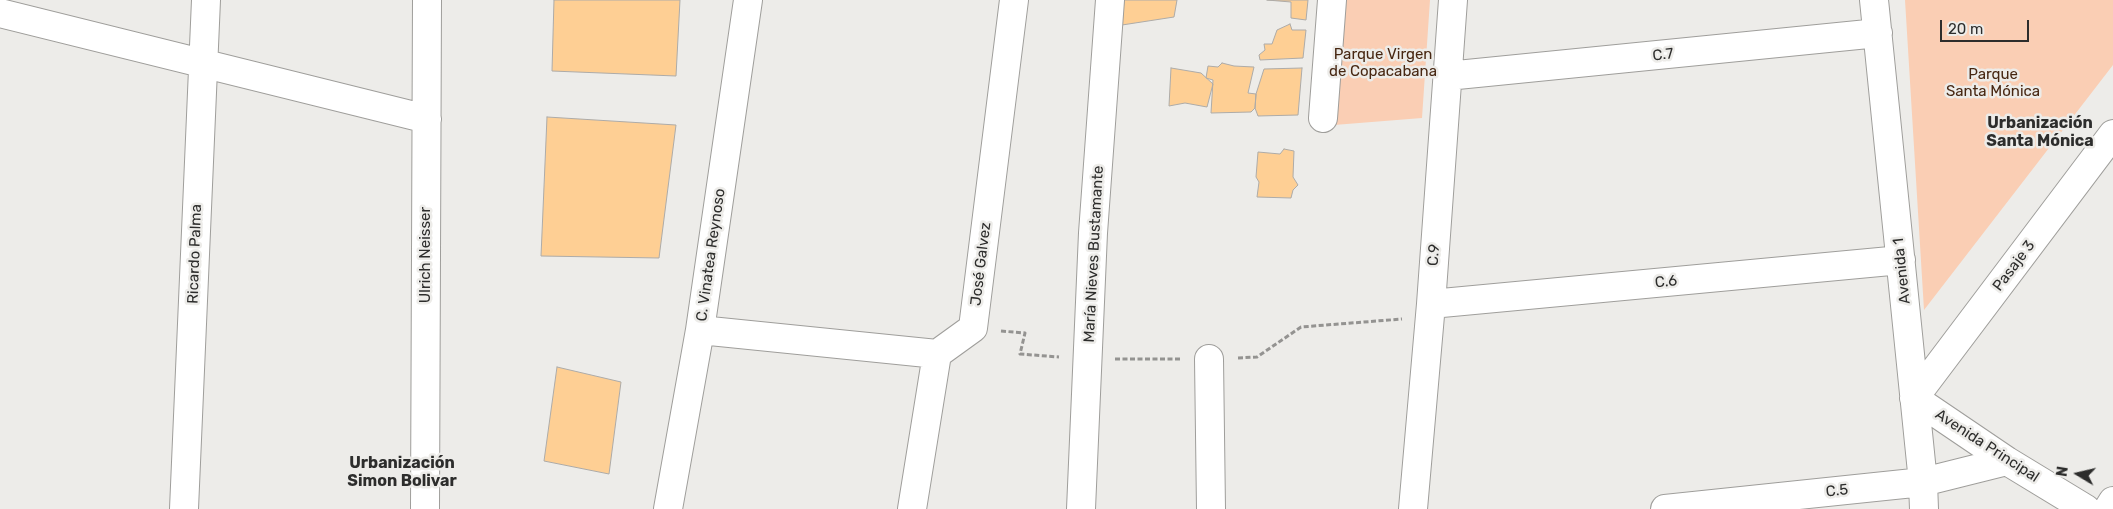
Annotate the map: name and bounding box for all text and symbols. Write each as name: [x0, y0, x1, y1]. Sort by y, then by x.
scale bar: [1943, 10, 2032, 42]
text: 20 m: [1948, 20, 1983, 38]
street label: C.7: [1652, 45, 1674, 65]
park label: Parque Virgen de Copacabana: [1329, 46, 1437, 81]
park label: Parque Santa Mónica: [1946, 66, 2040, 101]
district label: Urbanización Santa Mónica: [1986, 113, 2094, 151]
street label: María Nieves Bustamante: [1080, 165, 1108, 343]
street label: C. Vinatea Reynoso: [693, 187, 729, 323]
street label: Ricardo Palma: [184, 204, 206, 304]
street label: Ulrich Neisser: [417, 207, 435, 303]
street label: José Galvez: [967, 221, 995, 307]
street label: Avenida 1: [1890, 237, 1914, 305]
street label: Pasaje 3: [1989, 237, 2039, 295]
street label: C.9: [1424, 244, 1444, 266]
street label: C.6: [1654, 272, 1678, 292]
street label: Avenida Principal: [1932, 406, 2042, 486]
north arrow: [2053, 449, 2103, 499]
district label: Urbanización Simon Bolivar: [347, 453, 457, 491]
text: N: [2054, 465, 2072, 478]
street label: C.5: [1825, 481, 1849, 501]

